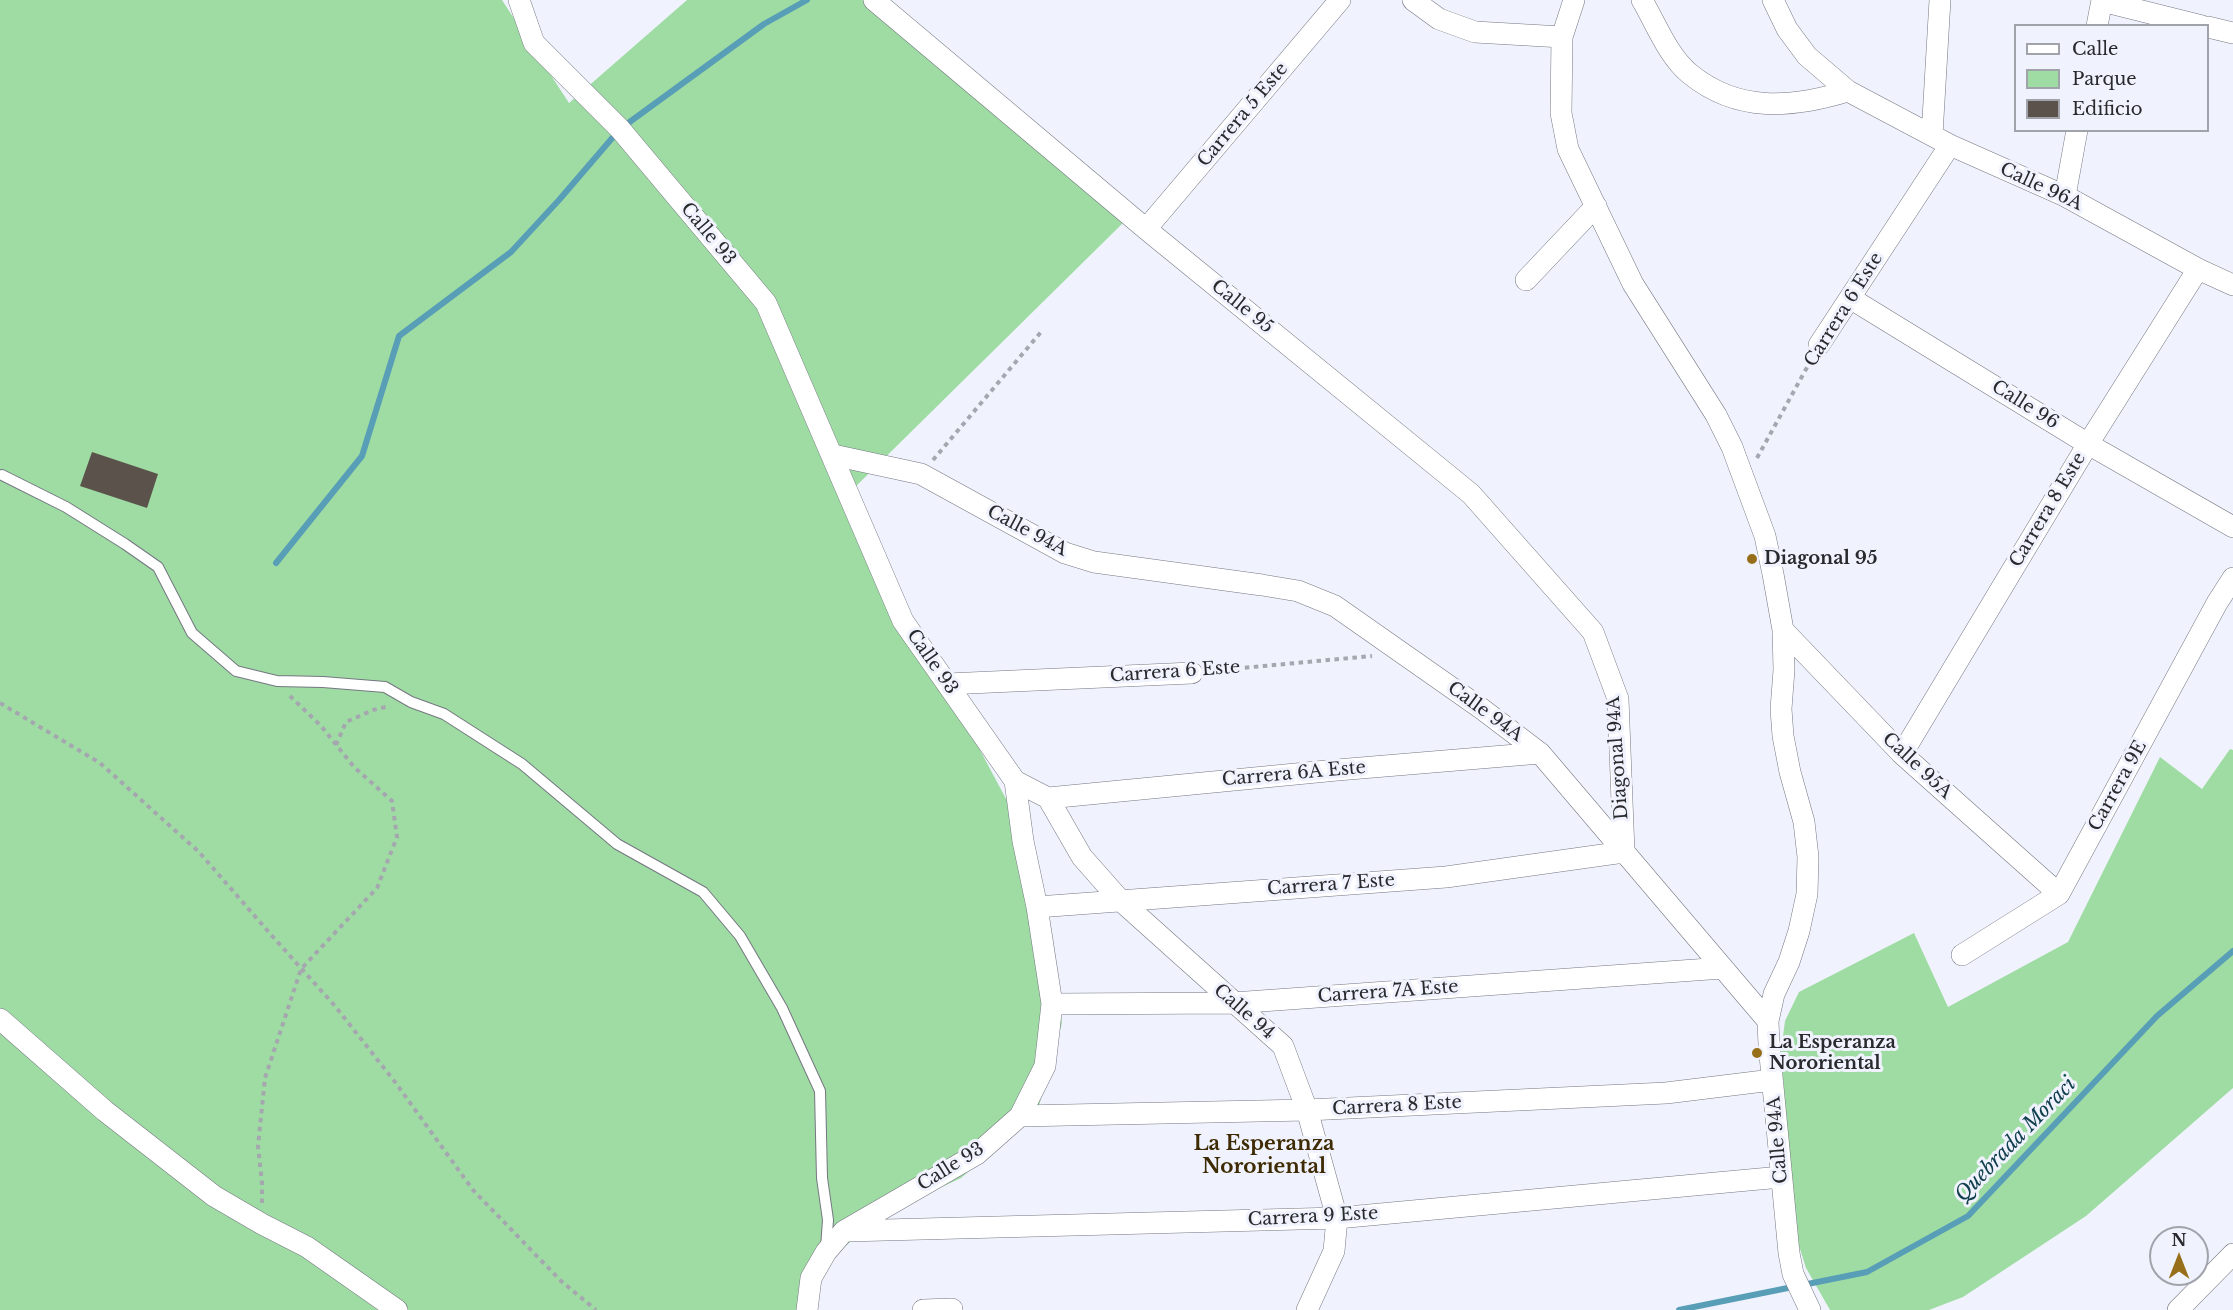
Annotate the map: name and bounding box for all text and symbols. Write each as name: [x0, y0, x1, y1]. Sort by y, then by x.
legend: [2014, 24, 2209, 132]
text: Calle: [2072, 38, 2118, 60]
street label: Carrera 5 Este: [1193, 59, 1293, 171]
text: Parque: [2072, 68, 2137, 90]
text: Edificio: [2072, 98, 2143, 120]
street label: Calle 96A: [1996, 158, 2086, 216]
street label: Calle 93: [676, 199, 740, 269]
street label: Carrera 6 Este: [1800, 249, 1888, 371]
street label: Calle 95: [1207, 276, 1277, 338]
street label: Calle 96: [1988, 376, 2062, 434]
street label: Carrera 8 Este: [2005, 449, 2091, 571]
street label: Calle 94A: [983, 501, 1071, 561]
place label: Diagonal 95: [1764, 548, 1878, 570]
marker: Diagonal 95: [1745, 552, 1759, 566]
street label: Calle 93: [902, 625, 962, 699]
street label: Carrera 6 Este: [1109, 657, 1241, 687]
street label: Calle 94A: [1443, 678, 1527, 746]
street label: Diagonal 94A: [1603, 695, 1633, 821]
street label: Calle 95A: [1878, 728, 1956, 804]
street label: Carrera 9E: [2084, 737, 2152, 835]
street label: Carrera 6A Este: [1221, 757, 1367, 791]
street label: Carrera 7 Este: [1266, 870, 1396, 900]
street label: Carrera 7A Este: [1317, 976, 1459, 1008]
street label: Calle 94: [1209, 980, 1279, 1044]
place label: La Esperanza Nororiental: [1769, 1032, 1896, 1074]
marker: La Esperanza Nororiental: [1750, 1046, 1764, 1060]
water label: Quebrada Moraci: [1951, 1073, 2081, 1207]
street label: Carrera 8 Este: [1332, 1092, 1462, 1120]
street label: Calle 94A: [1763, 1095, 1793, 1185]
district label: La Esperanza Nororiental: [1194, 1132, 1334, 1179]
street label: Calle 93: [914, 1138, 988, 1196]
street label: Carrera 9 Este: [1247, 1203, 1379, 1231]
north arrow: [2149, 1226, 2209, 1286]
text: N: [2171, 1230, 2187, 1250]

